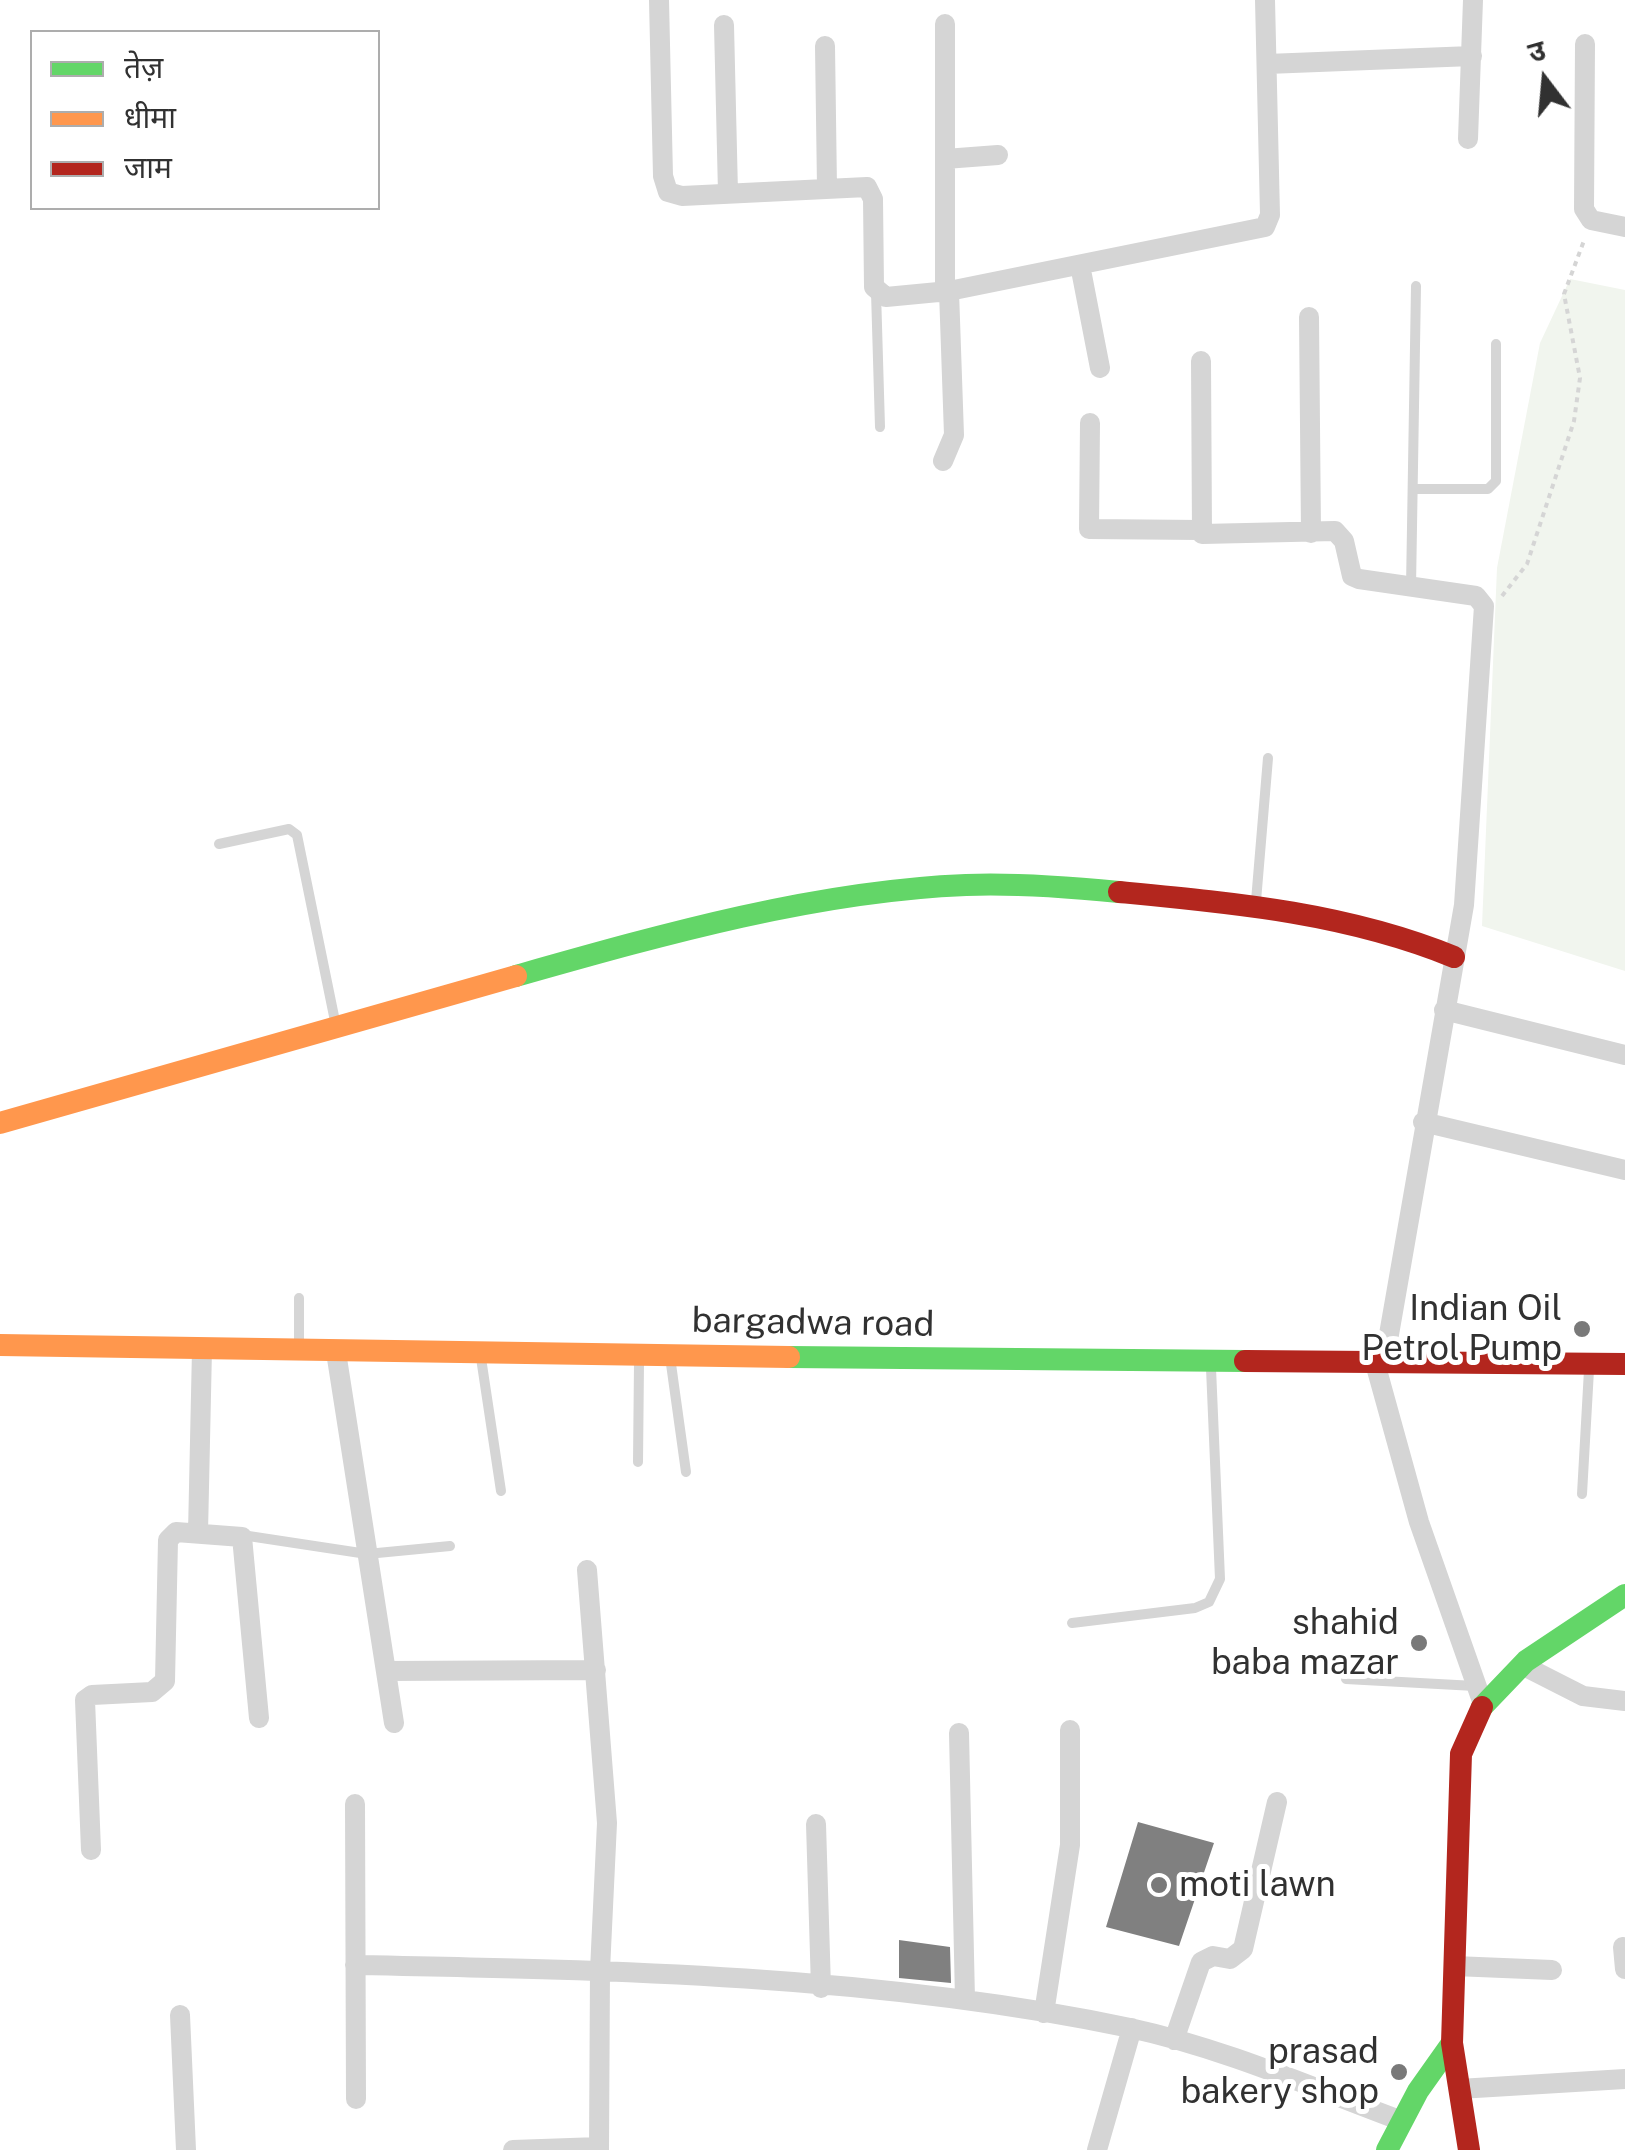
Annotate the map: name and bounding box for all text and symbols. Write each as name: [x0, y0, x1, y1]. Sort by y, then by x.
legend: [30, 30, 380, 210]
north arrow: [1495, 30, 1595, 130]
text: उ: [1524, 33, 1549, 69]
text: तेज़: [124, 49, 163, 85]
text: धीमा: [124, 99, 176, 135]
text: जाम: [124, 149, 172, 185]
place label: Indian Oil Petrol Pump: [1361, 1288, 1562, 1370]
street label: bargadwa road: [691, 1300, 935, 1346]
marker: Indian Oil Petrol Pump: [1571, 1318, 1593, 1340]
place label: shahid baba mazar: [1211, 1602, 1399, 1684]
marker: shahid baba mazar: [1408, 1632, 1430, 1654]
place label: moti lawn: [1179, 1864, 1336, 1906]
marker: moti lawn: [1148, 1874, 1170, 1896]
place label: prasad bakery shop: [1180, 2031, 1379, 2113]
marker: prasad bakery shop: [1388, 2061, 1410, 2083]

